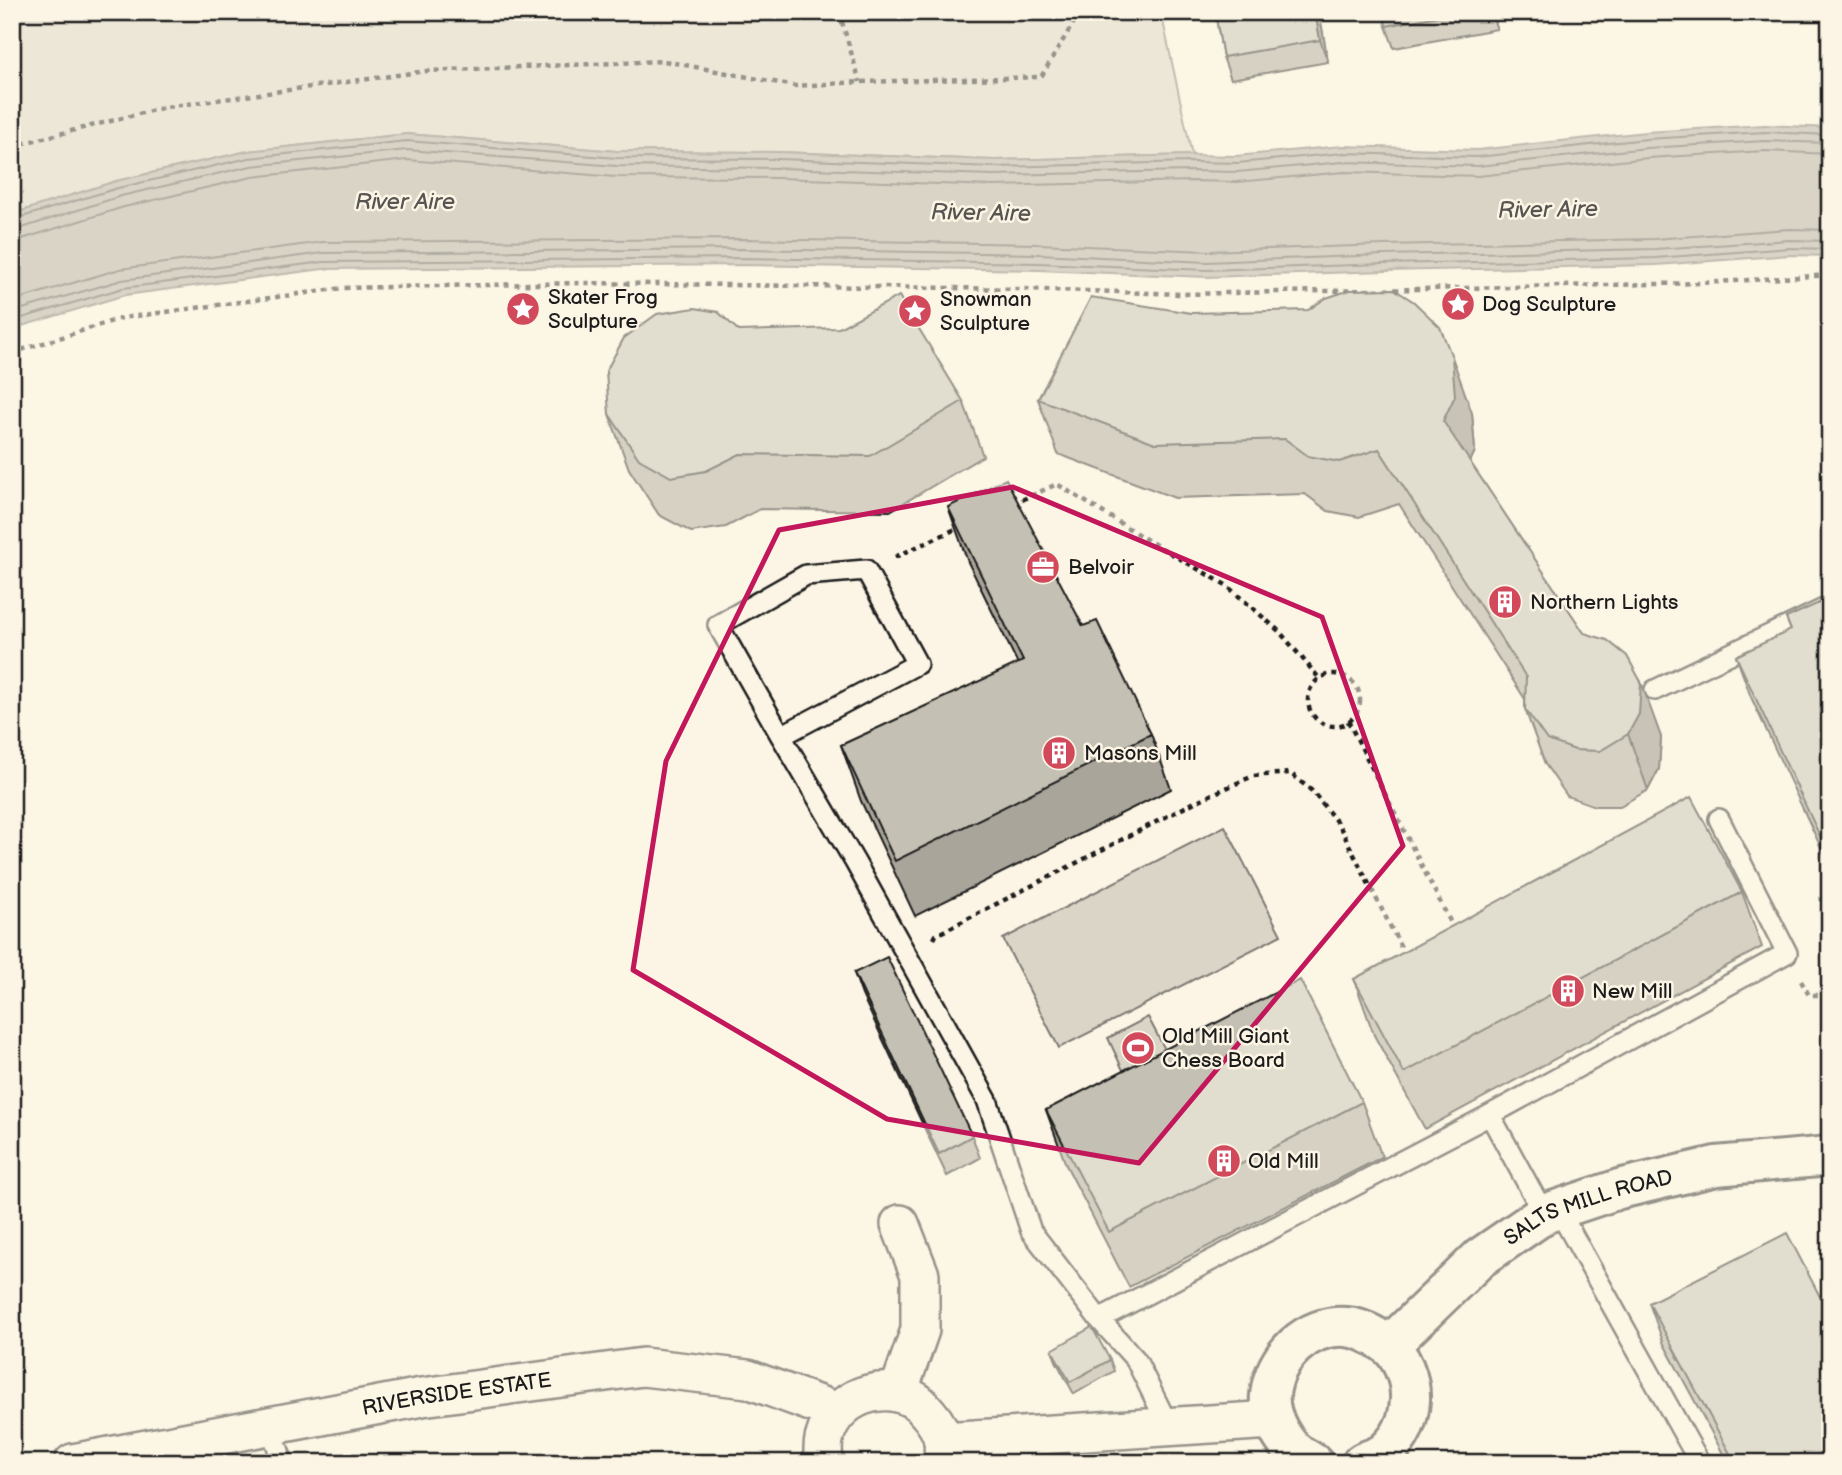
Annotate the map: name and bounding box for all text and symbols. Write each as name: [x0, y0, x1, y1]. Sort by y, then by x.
water label: River Aire: [355, 188, 455, 216]
water label: River Aire: [1498, 195, 1598, 225]
water label: River Aire: [931, 198, 1031, 228]
place label: Skater Frog Sculpture: [548, 285, 658, 334]
place icon: Dog Sculpture: [1439, 285, 1477, 323]
place label: Snowman Sculpture: [940, 287, 1032, 336]
place icon: Skater Frog Sculpture: [504, 290, 542, 328]
place icon: Snowman Sculpture: [896, 292, 934, 330]
place label: Dog Sculpture: [1482, 292, 1616, 317]
office icon: Belvoir: [1024, 548, 1062, 586]
place label: Belvoir: [1068, 555, 1134, 580]
building icon: Northern Lights: [1486, 583, 1524, 621]
place label: Northern Lights: [1530, 590, 1679, 615]
building icon: Masons Mill: [1040, 734, 1078, 772]
place label: Masons Mill: [1084, 741, 1197, 766]
building icon: New Mill: [1549, 972, 1587, 1010]
place label: New Mill: [1592, 979, 1672, 1004]
place label: Old Mill Giant Chess Board: [1162, 1024, 1290, 1073]
sports icon: Old Mill Giant Chess Board: [1119, 1029, 1157, 1067]
building icon: Old Mill: [1205, 1142, 1243, 1180]
place label: Old Mill: [1248, 1149, 1319, 1174]
street label: SALTS MILL ROAD: [1499, 1165, 1675, 1251]
street label: RIVERSIDE ESTATE: [360, 1368, 553, 1421]

